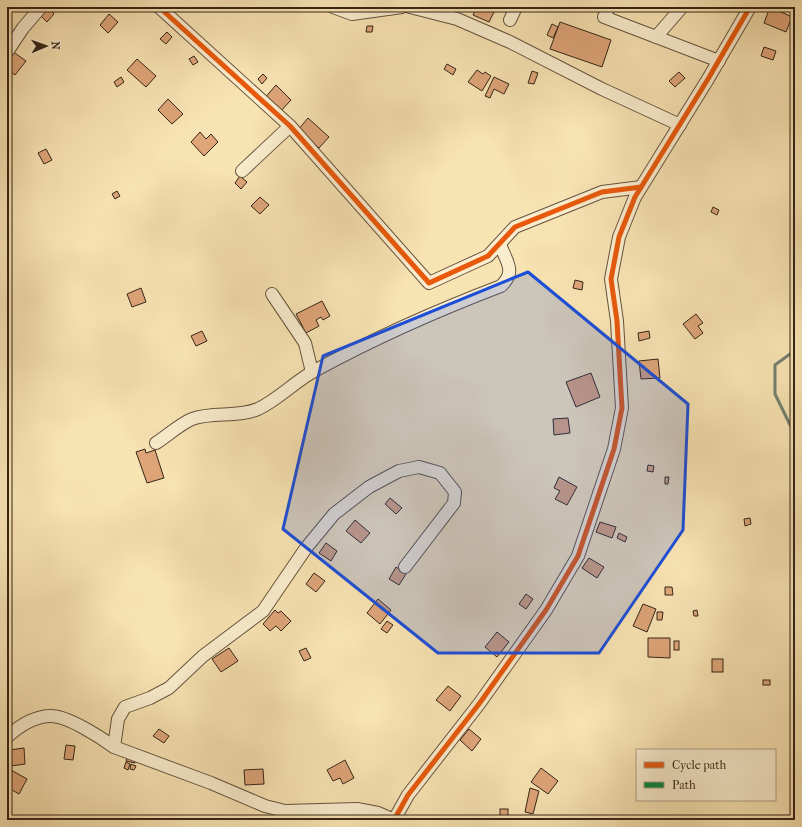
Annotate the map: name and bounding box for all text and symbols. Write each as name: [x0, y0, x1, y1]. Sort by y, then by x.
north arrow: [26, 26, 66, 66]
text: N: [49, 41, 62, 51]
legend: [636, 749, 776, 801]
text: Cycle path: [672, 758, 727, 772]
text: Path: [672, 778, 696, 792]

